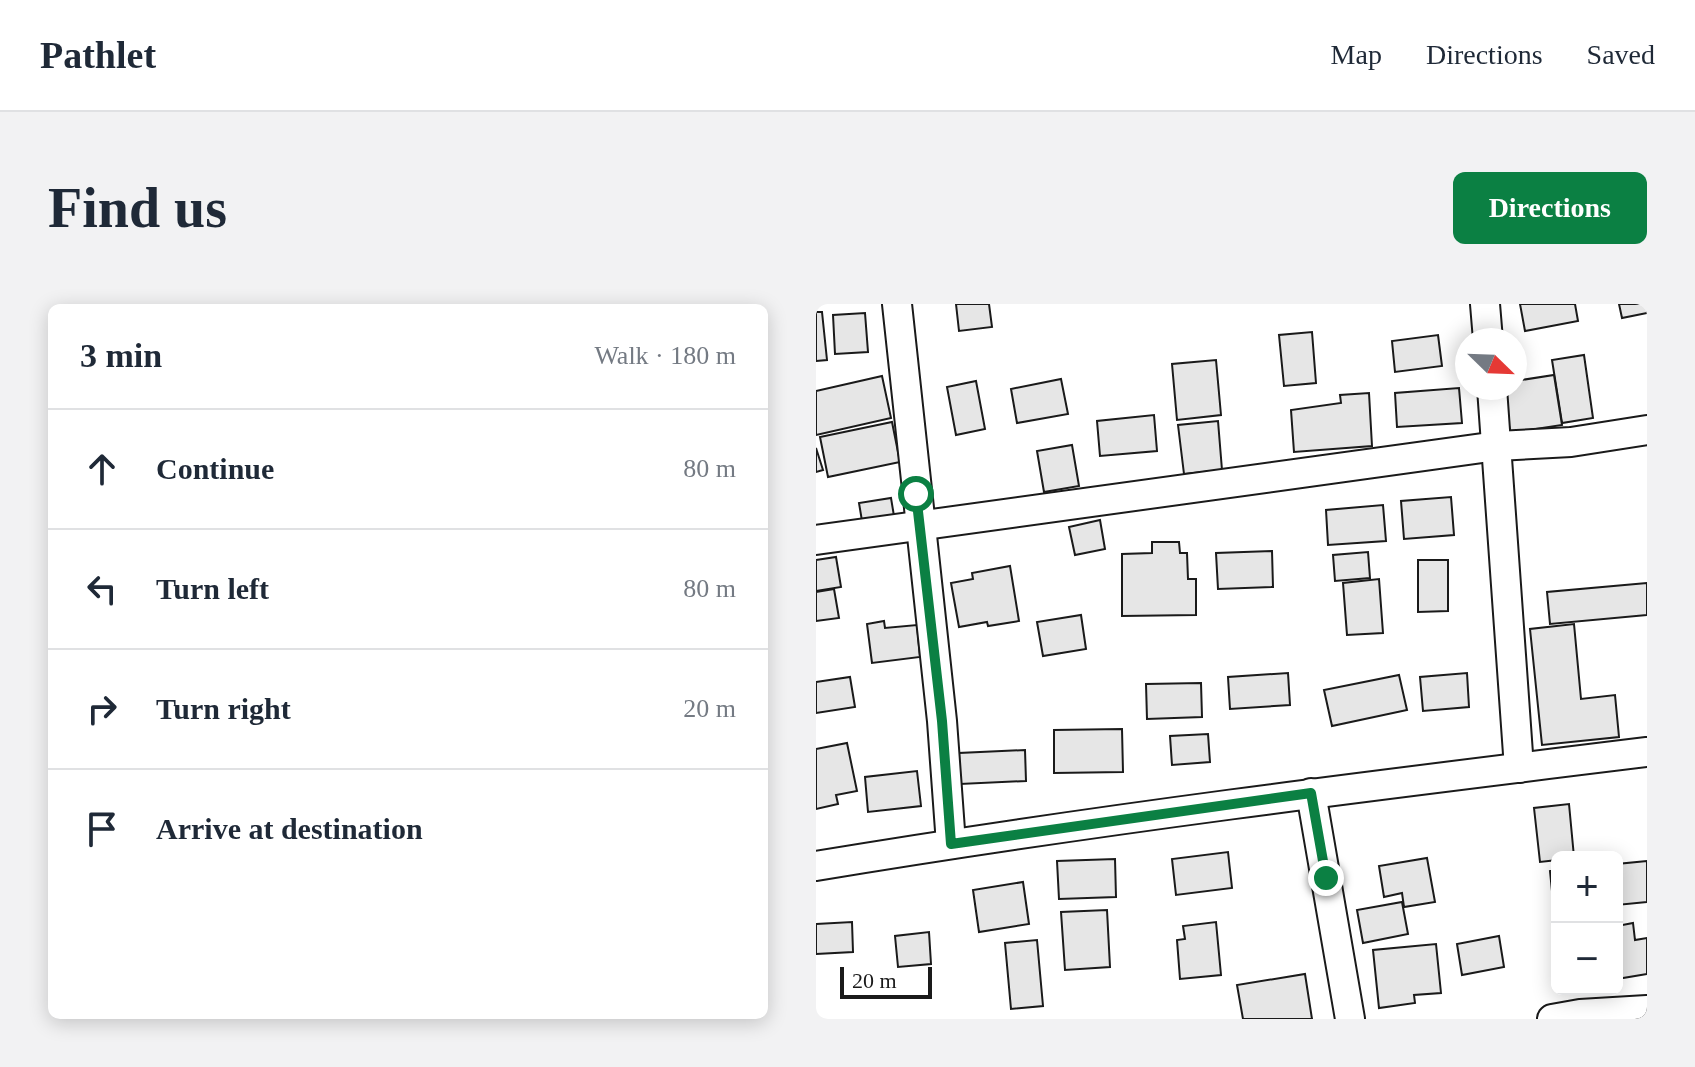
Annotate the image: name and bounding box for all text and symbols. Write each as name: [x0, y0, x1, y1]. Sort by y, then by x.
text: Pathlet: [40, 34, 156, 76]
text: Map: [1331, 39, 1382, 70]
text: Directions: [1426, 39, 1543, 70]
text: Saved: [1587, 39, 1655, 70]
button: Directions: [1453, 172, 1647, 244]
text: Find us: [48, 177, 227, 239]
north arrow: [1455, 328, 1527, 400]
text: 3 min: [80, 337, 162, 374]
text: Walk · 180 m: [594, 341, 736, 370]
icon: ahead: [80, 447, 124, 491]
text: Continue: [156, 452, 274, 485]
text: 80 m: [683, 454, 736, 483]
route start: [898, 476, 934, 512]
icon: left: [80, 567, 124, 611]
text: Turn left: [156, 572, 269, 605]
text: 80 m: [683, 574, 736, 603]
icon: right: [80, 687, 124, 731]
text: Turn right: [156, 692, 291, 725]
text: 20 m: [683, 694, 736, 723]
icon: arrive: [80, 807, 124, 851]
text: Arrive at destination: [156, 812, 423, 845]
map controls: [1551, 851, 1623, 995]
button: +: [1551, 851, 1623, 923]
route end: [1308, 860, 1344, 896]
button: −: [1551, 923, 1623, 995]
scale bar: [840, 963, 932, 999]
text: 20 m: [852, 968, 897, 993]

